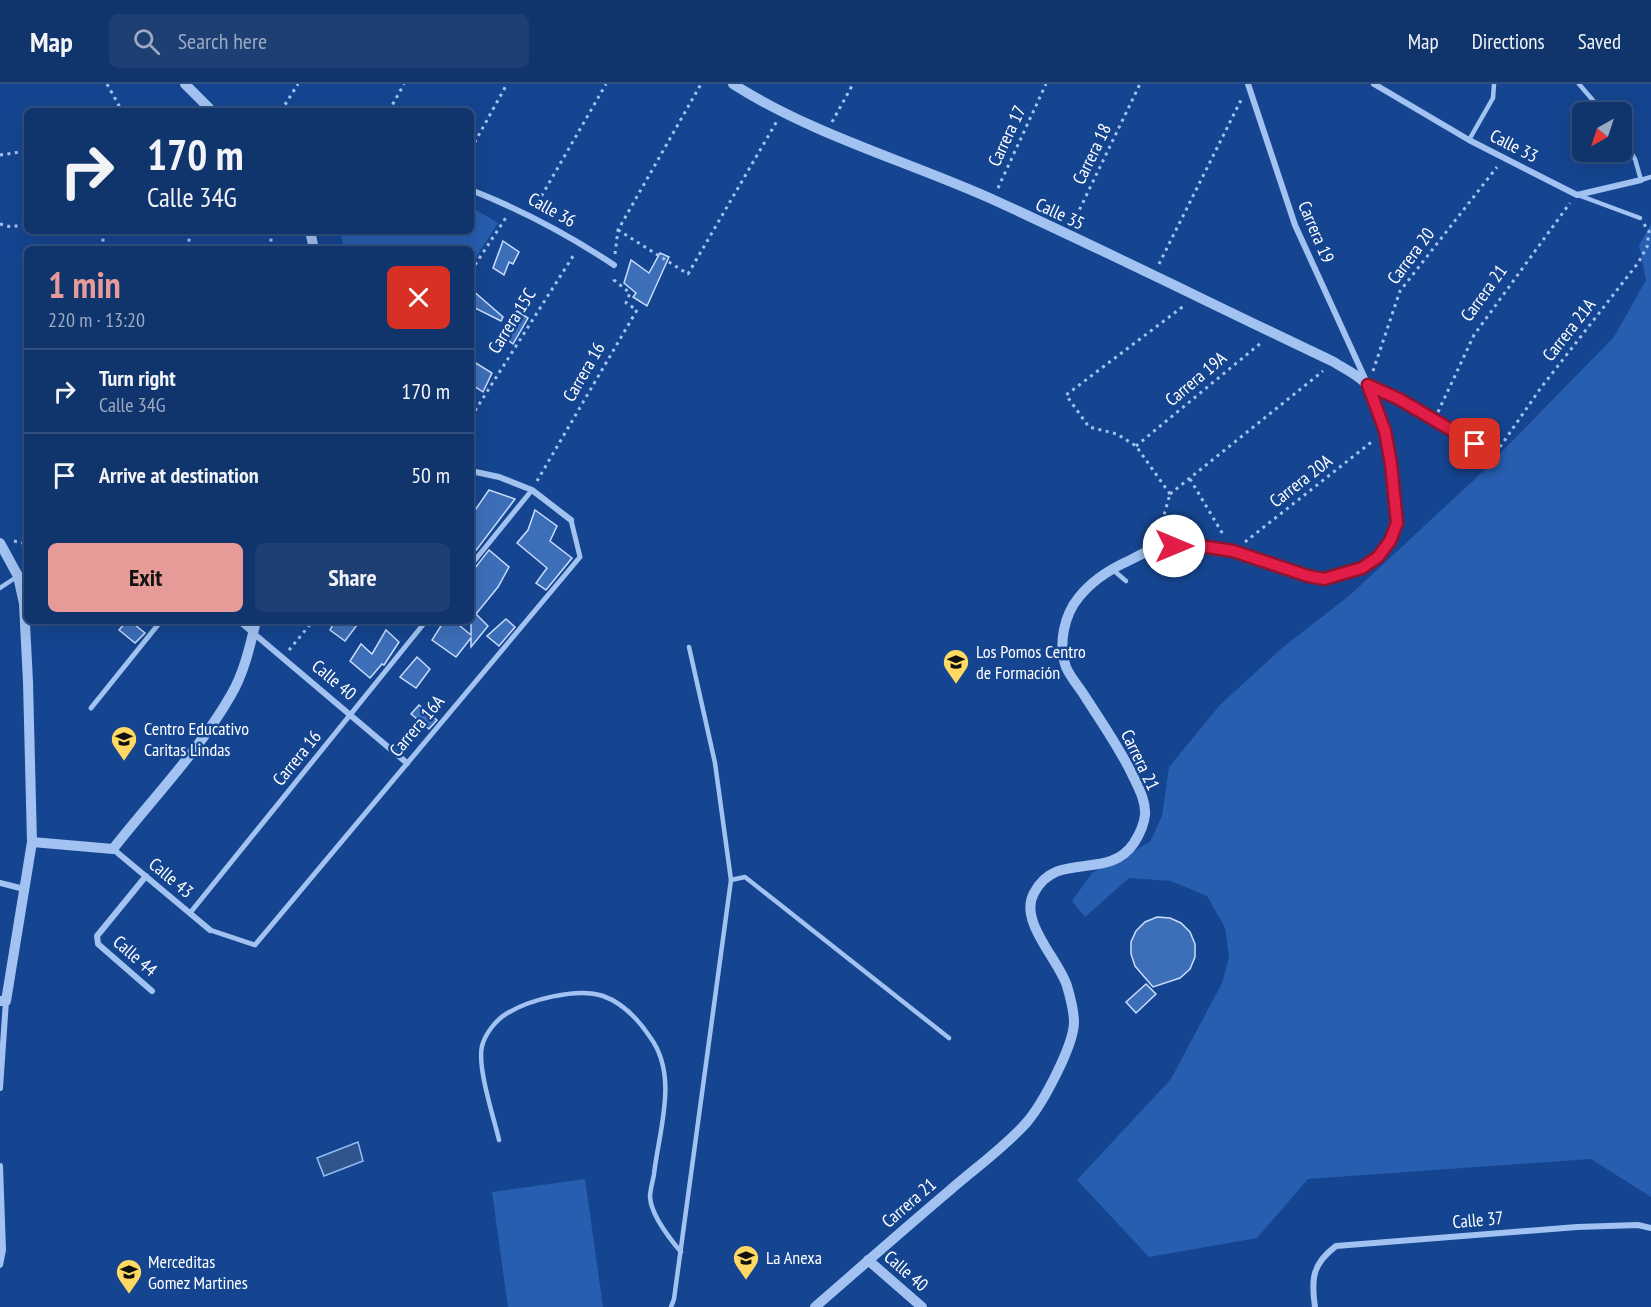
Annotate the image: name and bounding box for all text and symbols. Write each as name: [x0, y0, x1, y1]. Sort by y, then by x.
search box: [109, 14, 529, 68]
text: Map: [30, 23, 73, 60]
icon: search: [130, 25, 163, 58]
text: Search here: [178, 27, 267, 55]
text: Map: [1408, 28, 1439, 55]
text: Directions: [1472, 28, 1545, 55]
text: Saved: [1578, 28, 1621, 55]
street label: Carrera 17: [982, 102, 1031, 170]
north arrow: [1572, 102, 1632, 162]
map controls: [1572, 102, 1632, 162]
street label: Carrera 18: [1067, 120, 1116, 188]
street label: Calle 33: [1486, 124, 1542, 167]
text: 170 m: [147, 127, 244, 182]
icon: right: [48, 132, 126, 210]
text: Calle 34G: [147, 180, 237, 214]
street label: Calle 36: [524, 187, 580, 232]
street label: Calle 35: [1032, 192, 1088, 235]
street label: Carrera 19: [1293, 198, 1340, 266]
street label: Carrera 20: [1382, 223, 1439, 288]
street label: Carrera 21: [1455, 260, 1512, 326]
text: 1 min: [48, 261, 121, 308]
button: close: [387, 266, 450, 329]
street label: Carrera 15C: [483, 284, 541, 358]
street label: Carrera 21A: [1537, 293, 1600, 366]
text: 220 m · 13:20: [48, 307, 145, 333]
street label: Carrera 16: [557, 338, 610, 405]
street label: Carrera 19A: [1160, 346, 1231, 411]
text: Turn right: [99, 364, 176, 392]
icon: right: [48, 375, 81, 408]
text: 170 m: [401, 377, 450, 405]
text: Calle 34G: [99, 392, 166, 418]
pin: [1449, 418, 1500, 469]
icon: arrive: [1458, 427, 1491, 460]
street label: Carrera 20A: [1265, 449, 1337, 512]
icon: arrive: [48, 459, 81, 492]
text: Arrive at destination: [99, 461, 259, 489]
text: 50 m: [411, 461, 450, 489]
position arrow: [1142, 514, 1206, 578]
button: Exit: [48, 543, 243, 612]
button: Share: [255, 543, 450, 612]
place label: Los Pomos Centro de Formación: [976, 640, 1086, 684]
school or university icon: Los Pomos Centro de Formación: [941, 647, 971, 685]
street label: Calle 40: [307, 654, 361, 705]
street label: Carrera 16A: [384, 690, 449, 761]
place label: Centro Educativo Caritas Lindas: [144, 717, 249, 761]
school or university icon: Centro Educativo Caritas Lindas: [109, 724, 139, 762]
street label: Carrera 16: [267, 725, 326, 790]
street label: Carrera 21: [1116, 726, 1165, 794]
street label: Calle 43: [144, 852, 198, 903]
street label: Calle 44: [109, 930, 162, 981]
street label: Carrera 21: [877, 1173, 941, 1233]
street label: Calle 37: [1452, 1206, 1504, 1233]
school or university icon: La Anexa: [731, 1243, 761, 1281]
street label: Calle 40: [880, 1245, 933, 1296]
place label: La Anexa: [766, 1246, 822, 1269]
place label: Merceditas Gomez Martines: [148, 1250, 248, 1294]
school or university icon: Merceditas Gomez Martines: [114, 1257, 144, 1295]

